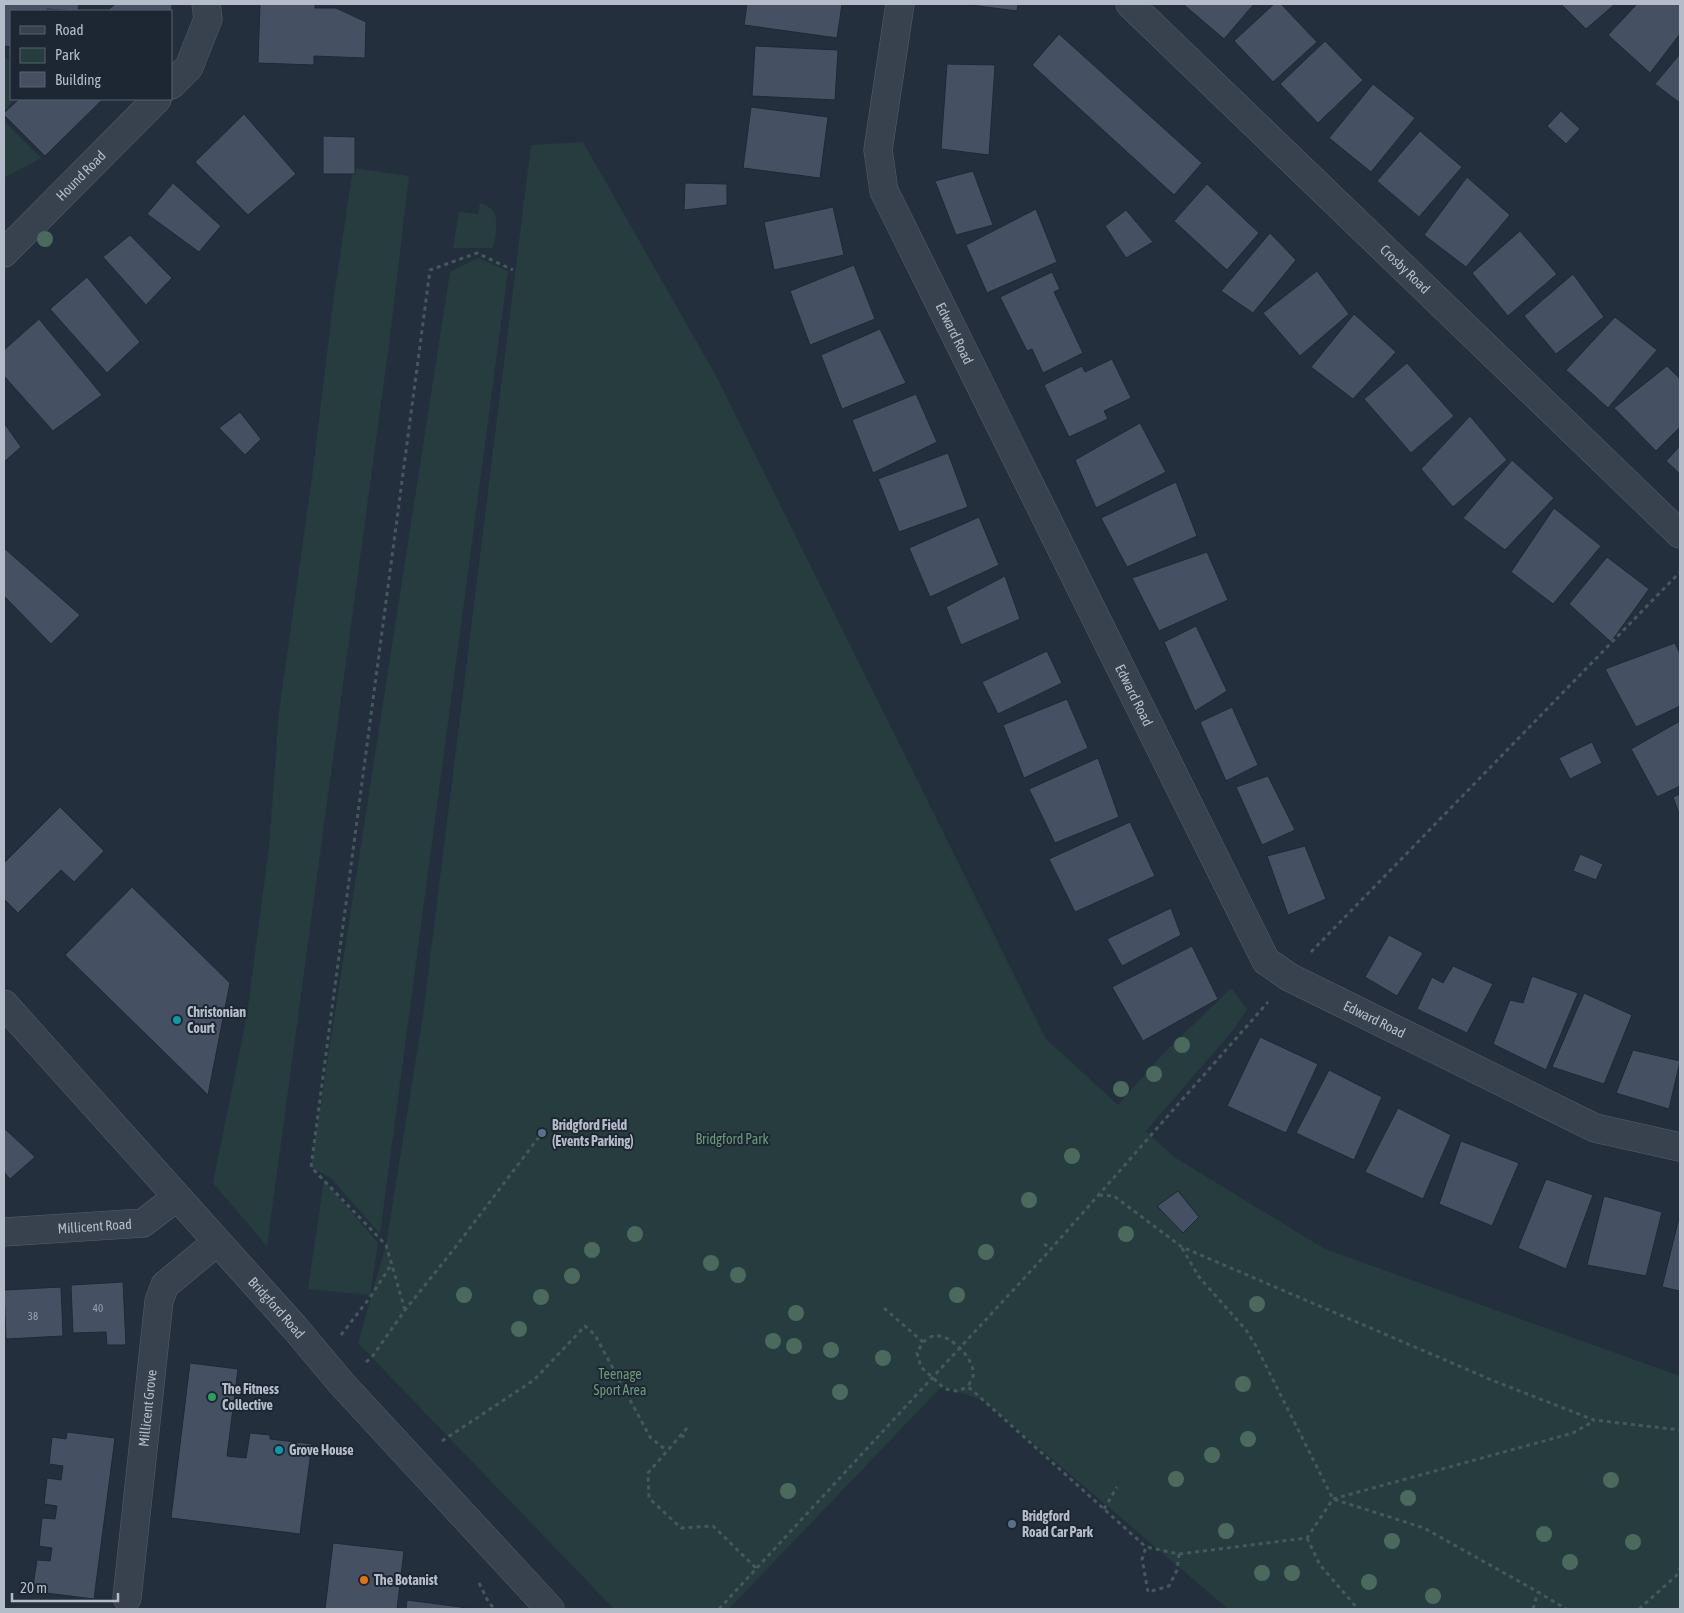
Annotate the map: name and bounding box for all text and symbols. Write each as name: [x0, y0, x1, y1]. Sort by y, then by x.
legend: [10, 10, 172, 100]
text: Road: [55, 21, 84, 38]
text: Park: [55, 46, 80, 63]
text: Building: [55, 71, 101, 88]
street label: Hound Road: [53, 147, 109, 204]
street label: Crosby Road: [1377, 241, 1433, 297]
street label: Edward Road: [933, 300, 977, 367]
street label: Edward Road: [1112, 662, 1156, 729]
street label: Edward Road: [1341, 997, 1408, 1041]
place label: Christonian Court: [187, 1004, 246, 1036]
marker: Christonian Court: [171, 1014, 183, 1026]
place label: Bridgford Field (Events Parking): [552, 1117, 634, 1149]
marker: Bridgford Field (Events Parking): [536, 1127, 548, 1139]
park label: Bridgford Park: [695, 1131, 769, 1147]
street label: Millicent Road: [57, 1216, 132, 1237]
street label: Bridgford Road: [245, 1274, 308, 1341]
house number: 40: [93, 1302, 103, 1314]
house number: 38: [28, 1310, 38, 1322]
park label: Teenage Sport Area: [594, 1366, 646, 1398]
street label: Millicent Grove: [135, 1369, 160, 1448]
place label: The Fitness Collective: [222, 1381, 279, 1413]
marker: The Fitness Collective: [206, 1391, 218, 1403]
place label: Grove House: [289, 1442, 354, 1458]
marker: Grove House: [273, 1444, 285, 1456]
place label: Bridgford Road Car Park: [1022, 1508, 1094, 1540]
marker: Bridgford Road Car Park: [1006, 1518, 1018, 1530]
scale bar: [12, 1570, 119, 1602]
place label: The Botanist: [374, 1572, 438, 1588]
marker: The Botanist: [358, 1574, 370, 1586]
text: 20 m: [20, 1579, 47, 1596]

